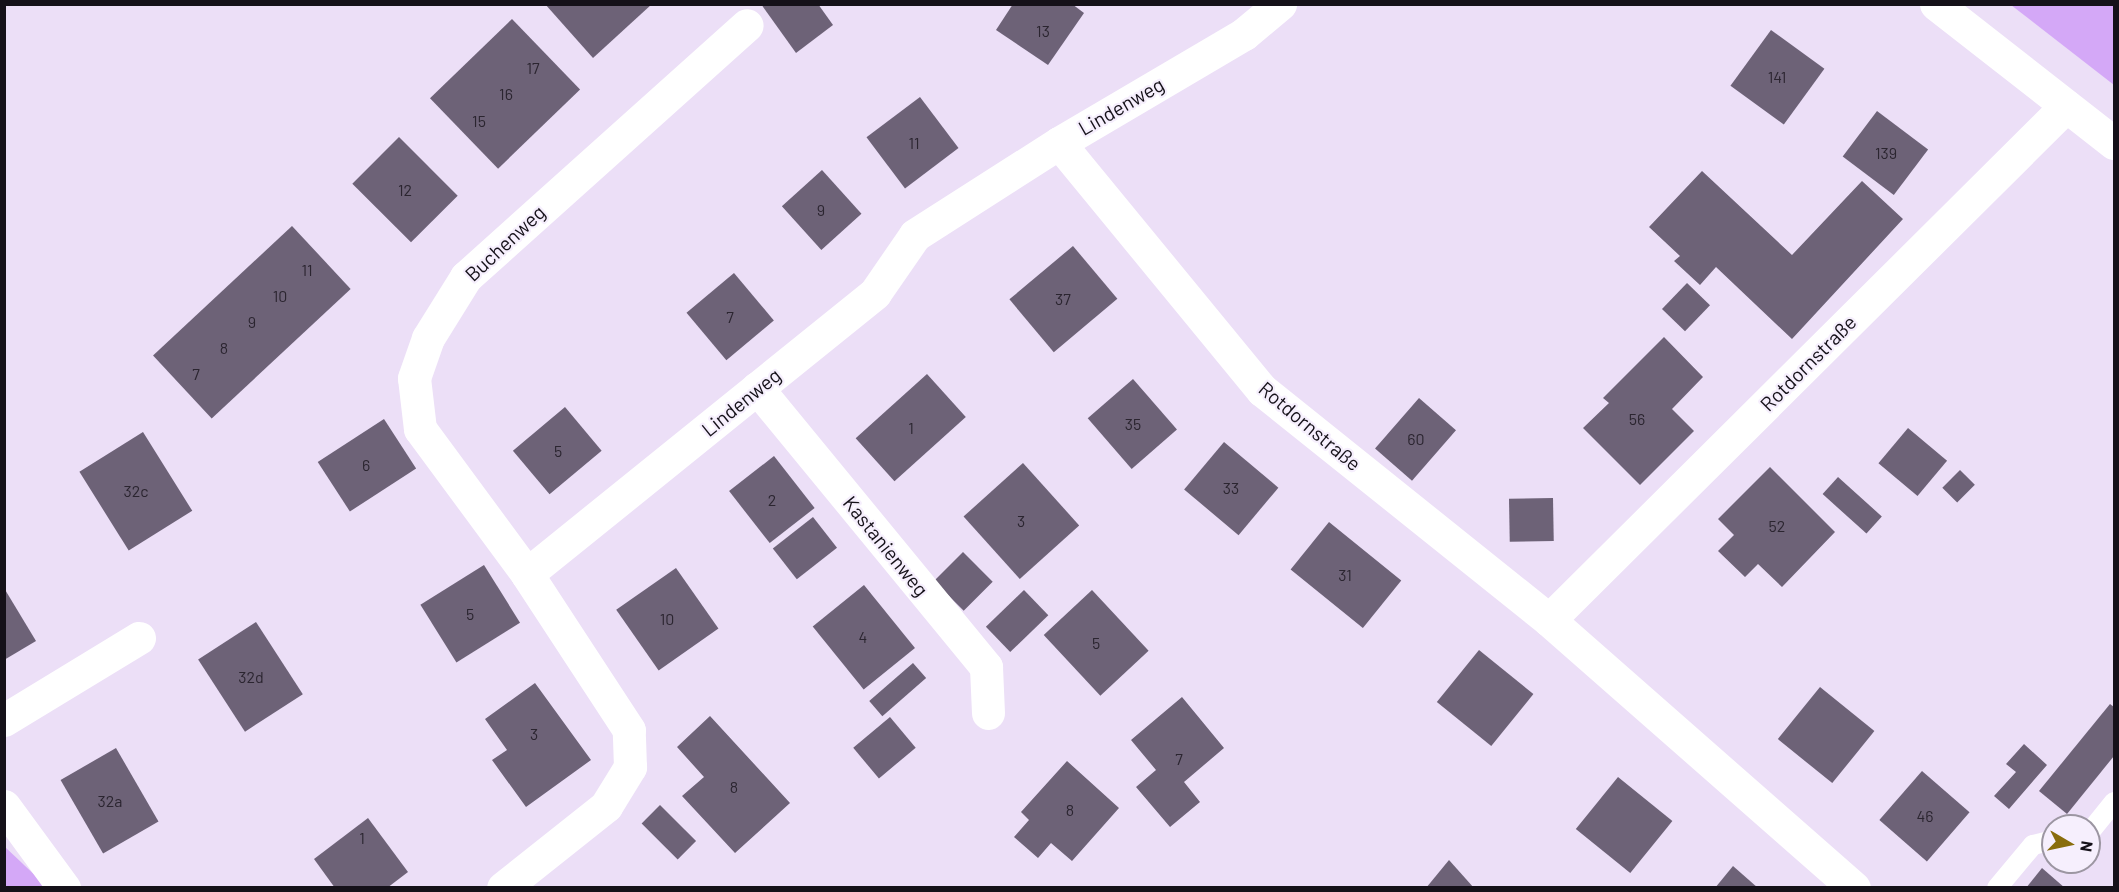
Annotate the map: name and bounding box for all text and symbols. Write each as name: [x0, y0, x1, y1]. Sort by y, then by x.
house number: 13: [1036, 21, 1050, 41]
house number: 17: [526, 58, 540, 78]
house number: 141: [1768, 67, 1786, 87]
street label: Lindenweg: [1074, 72, 1168, 140]
house number: 16: [499, 84, 513, 104]
house number: 15: [472, 111, 486, 131]
house number: 11: [908, 133, 920, 153]
house number: 139: [1875, 143, 1897, 163]
house number: 12: [398, 180, 412, 200]
street label: Buchenweg: [460, 200, 550, 286]
house number: 9: [817, 200, 825, 220]
house number: 11: [301, 260, 313, 280]
house number: 10: [273, 286, 287, 306]
house number: 37: [1055, 289, 1071, 309]
house number: 7: [726, 307, 734, 327]
street label: Rotdornstraße: [1755, 310, 1861, 416]
house number: 9: [248, 312, 256, 332]
house number: 8: [220, 338, 228, 358]
street label: Lindenweg: [697, 363, 785, 441]
house number: 7: [192, 364, 200, 384]
street label: Rotdornstraße: [1254, 376, 1366, 476]
house number: 56: [1629, 409, 1645, 429]
house number: 35: [1125, 414, 1141, 434]
house number: 1: [908, 418, 914, 438]
house number: 60: [1407, 429, 1425, 449]
house number: 5: [554, 441, 562, 461]
house number: 6: [362, 455, 370, 475]
house number: 33: [1223, 478, 1239, 498]
house number: 32c: [123, 481, 149, 501]
house number: 2: [768, 490, 776, 510]
street label: Kastanienweg: [838, 491, 934, 601]
house number: 3: [1017, 511, 1025, 531]
house number: 52: [1769, 516, 1785, 536]
house number: 31: [1338, 565, 1352, 585]
house number: 5: [466, 604, 474, 624]
house number: 10: [660, 609, 674, 629]
house number: 4: [859, 627, 867, 647]
house number: 5: [1092, 633, 1100, 653]
house number: 32d: [238, 667, 264, 687]
house number: 3: [530, 724, 538, 744]
house number: 7: [1175, 749, 1183, 769]
house number: 8: [730, 777, 738, 797]
house number: 32a: [98, 791, 122, 811]
house number: 8: [1066, 800, 1074, 820]
house number: 46: [1916, 806, 1934, 826]
north arrow: [2041, 814, 2101, 874]
house number: 1: [359, 828, 365, 848]
text: N: [2077, 840, 2098, 853]

